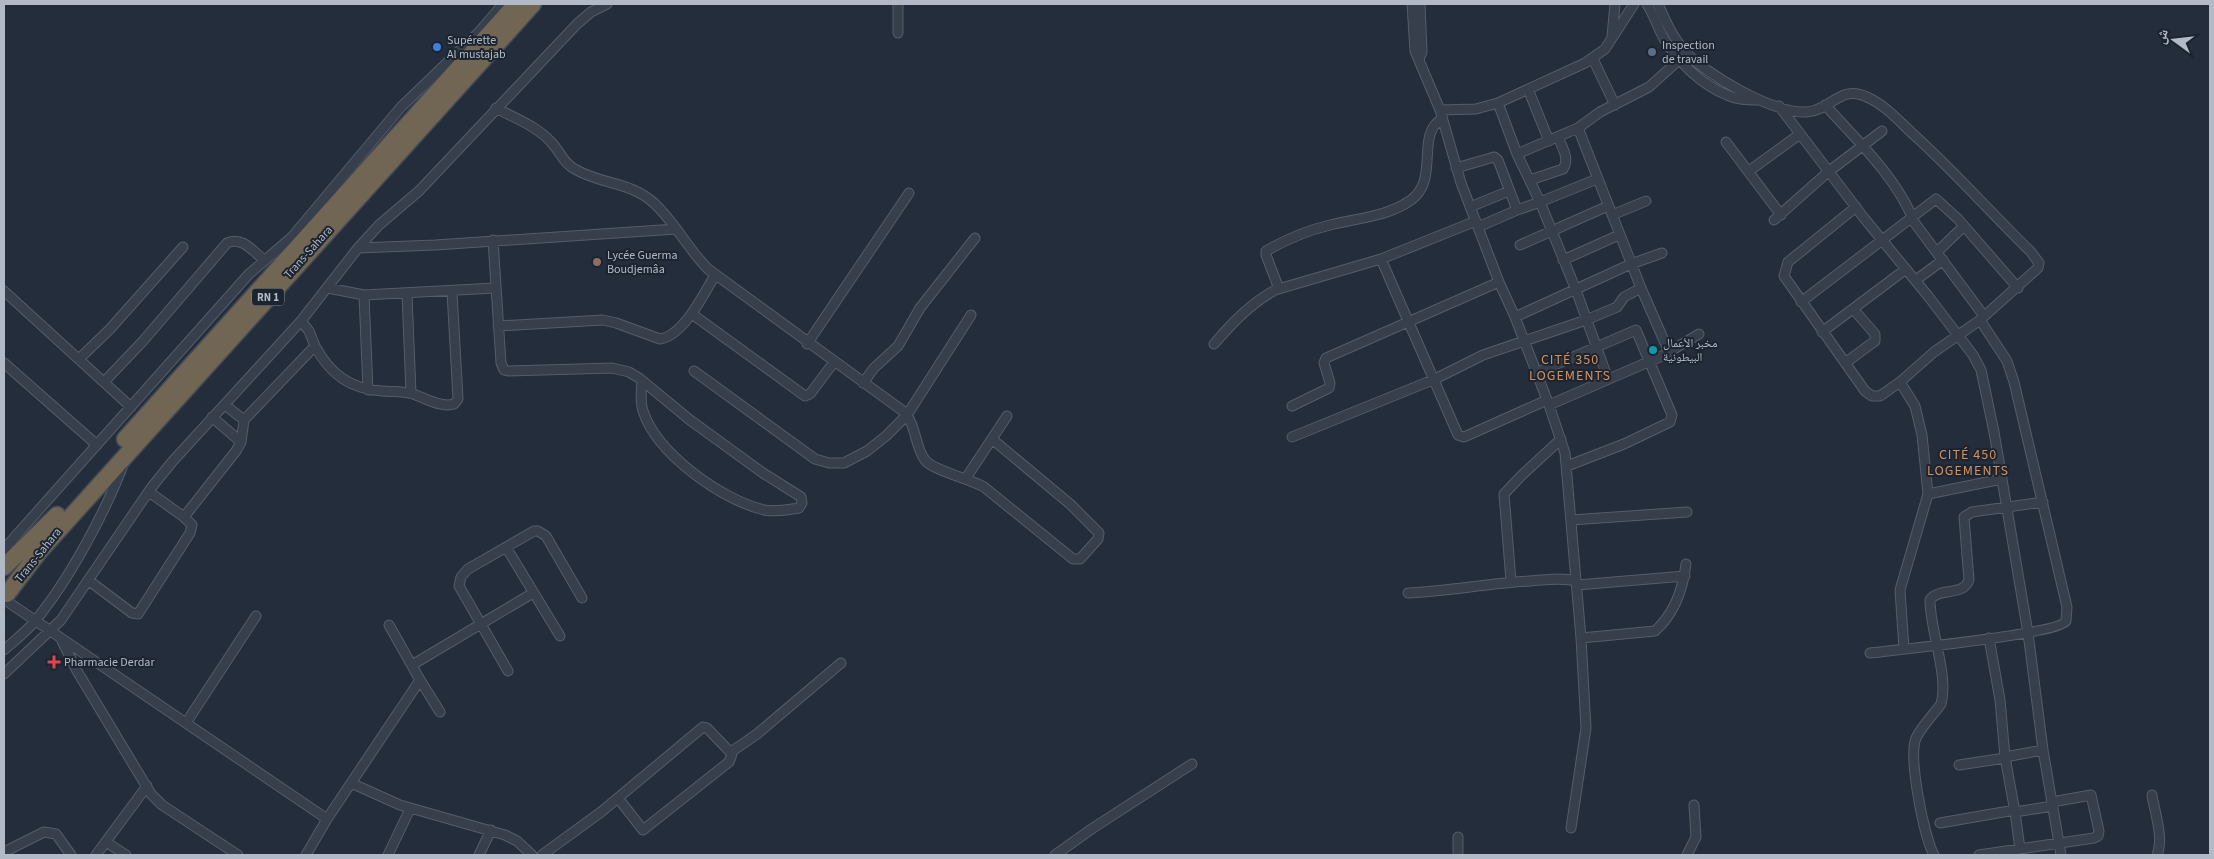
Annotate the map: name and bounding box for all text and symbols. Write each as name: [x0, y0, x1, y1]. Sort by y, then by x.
north arrow: [2149, 15, 2199, 65]
text: ش: [2151, 27, 2174, 47]
place label: Supérette Al mustajab: [447, 32, 506, 63]
place label: Inspection de travail: [1662, 37, 1715, 68]
marker: Supérette Al mustajab: [431, 41, 443, 53]
marker: Inspection de travail: [1646, 46, 1658, 58]
street label: Trans-Sahara: [280, 222, 337, 283]
place label: Lycée Guerma Boudjemâa: [607, 247, 678, 278]
marker: Lycée Guerma Boudjemâa: [591, 256, 603, 268]
road number: RN 1: [252, 288, 284, 306]
place label: مخبر الأعمال البيطونية: [1663, 335, 1717, 366]
marker: مخبر الأعمال البيطونية: [1647, 344, 1659, 356]
district label: CITÉ 350 LOGEMENTS: [1529, 350, 1611, 386]
district label: CITÉ 450 LOGEMENTS: [1927, 445, 2009, 481]
street label: Trans-Sahara: [11, 524, 66, 586]
place label: Pharmacie Derdar: [64, 654, 155, 671]
marker: Pharmacie Derdar: [48, 656, 60, 668]

